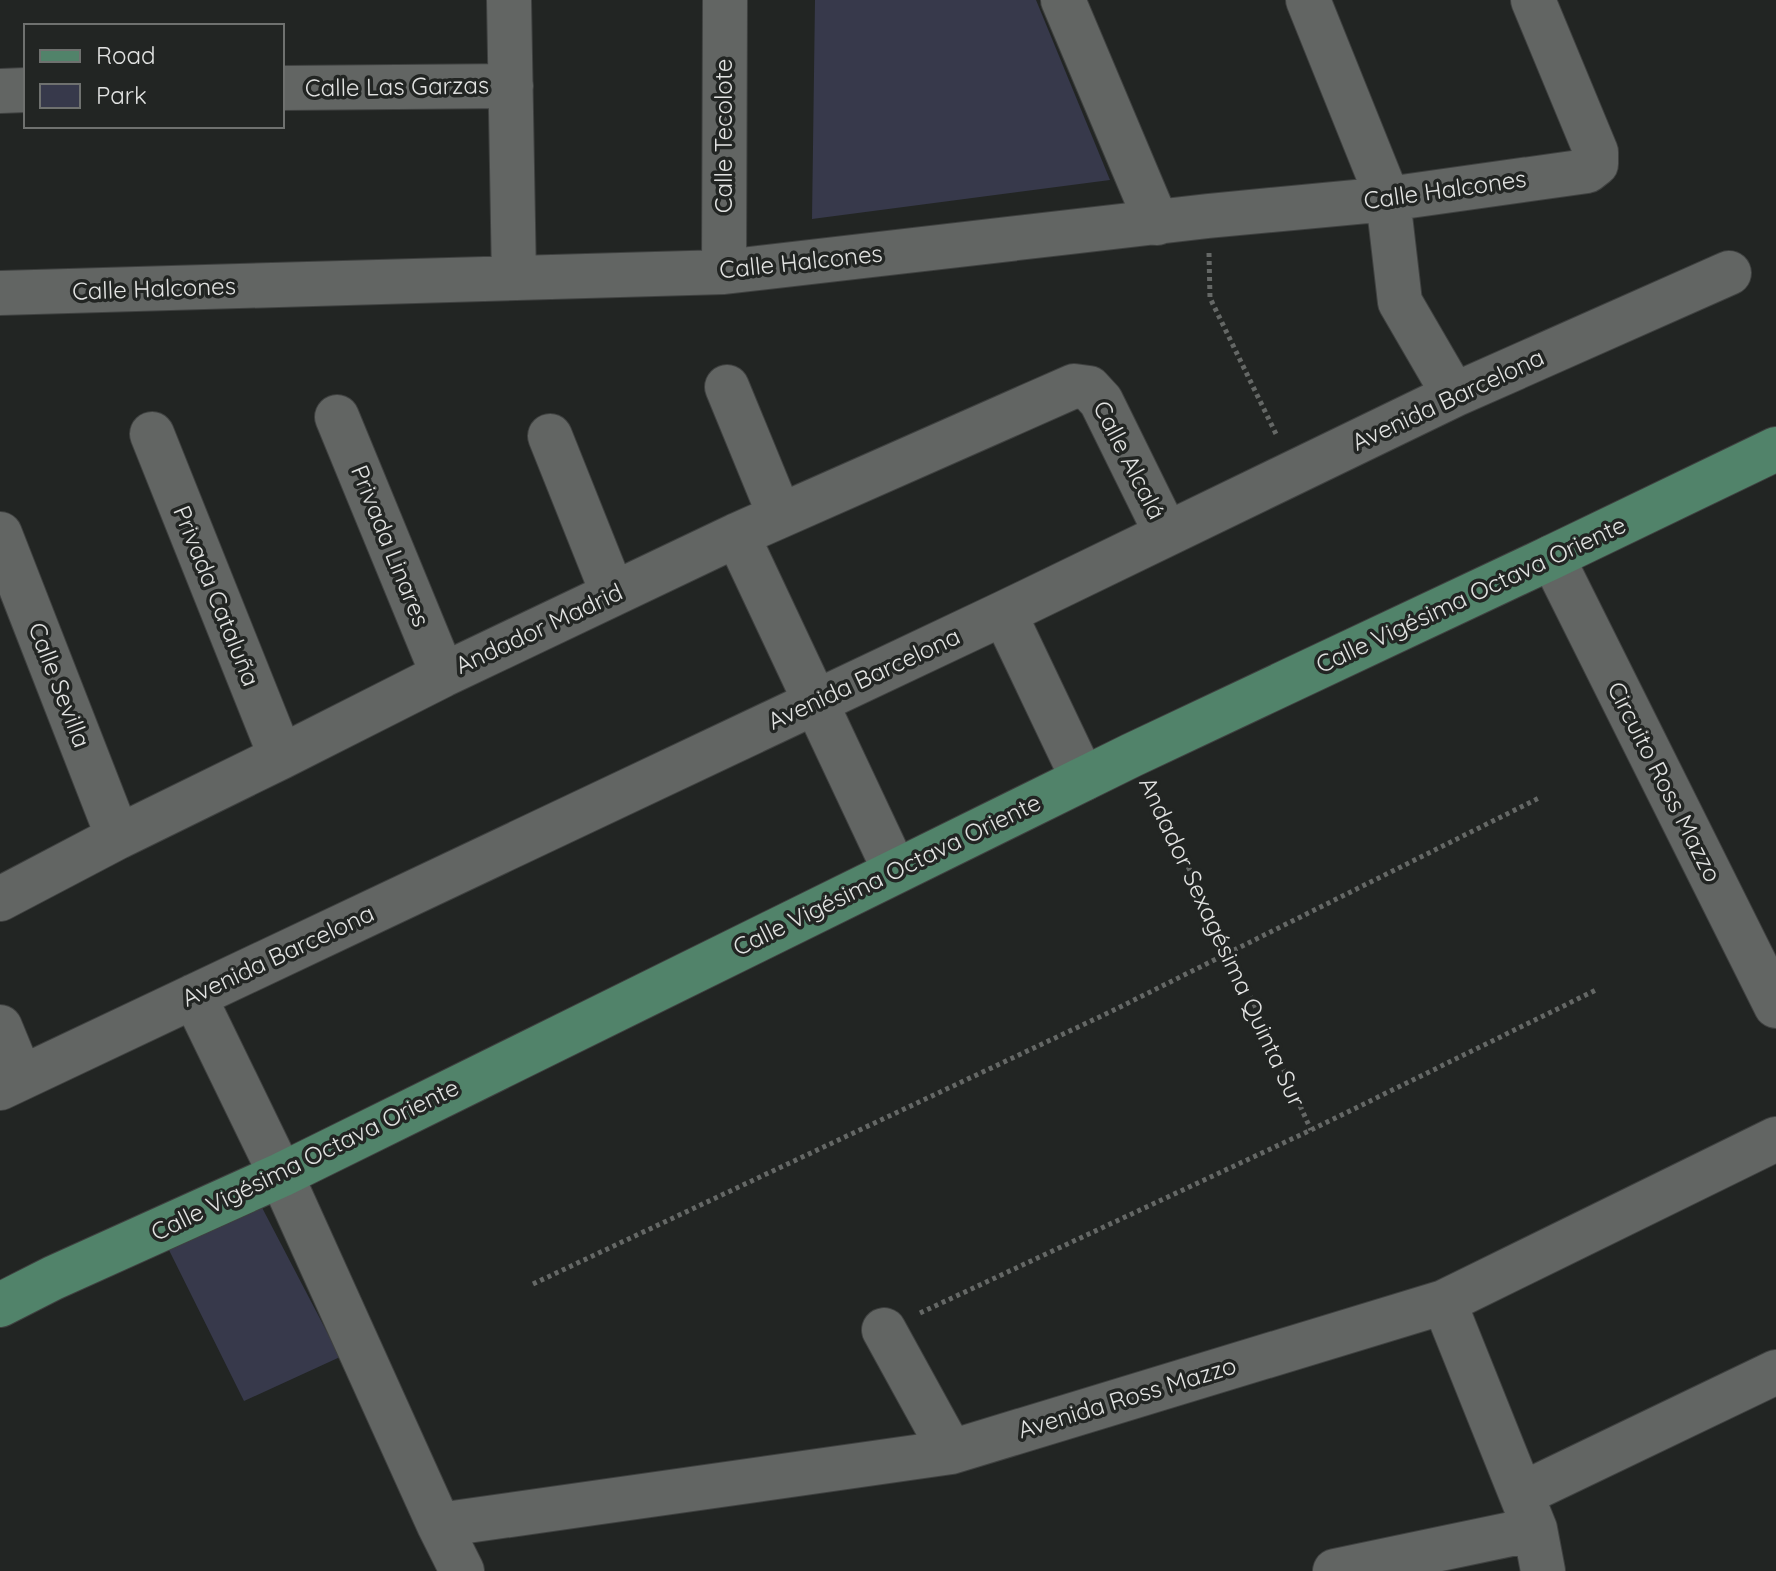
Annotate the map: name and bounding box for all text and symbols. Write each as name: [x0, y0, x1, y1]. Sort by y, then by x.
legend: [24, 24, 284, 128]
text: Road: [96, 40, 156, 70]
street label: Calle Tecolote: [708, 59, 738, 213]
street label: Calle Las Garzas: [305, 69, 489, 103]
text: Park: [96, 80, 147, 110]
street label: Calle Halcones: [1362, 163, 1528, 215]
street label: Calle Halcones: [718, 238, 884, 284]
street label: Calle Halcones: [72, 270, 236, 306]
street label: Avenida Barcelona: [1347, 341, 1548, 457]
street label: Calle Alcalá: [1087, 395, 1173, 524]
street label: Privada Linares: [345, 461, 437, 631]
street label: Privada Cataluña: [167, 501, 267, 690]
street label: Calle Vigésima Octava Oriente: [1311, 509, 1630, 679]
street label: Andador Madrid: [450, 576, 627, 680]
street label: Calle Sevilla: [22, 618, 97, 751]
street label: Avenida Barcelona: [763, 620, 964, 736]
street label: Circuito Ross Mazzo: [1601, 676, 1728, 887]
street label: Andador Sexagésima Quinta Sur: [1133, 772, 1313, 1111]
street label: Calle Vigésima Octava Oriente: [728, 786, 1045, 962]
street label: Avenida Barcelona: [177, 897, 378, 1013]
street label: Calle Vigésima Octava Oriente: [146, 1071, 463, 1247]
street label: Avenida Ross Mazzo: [1014, 1350, 1240, 1445]

